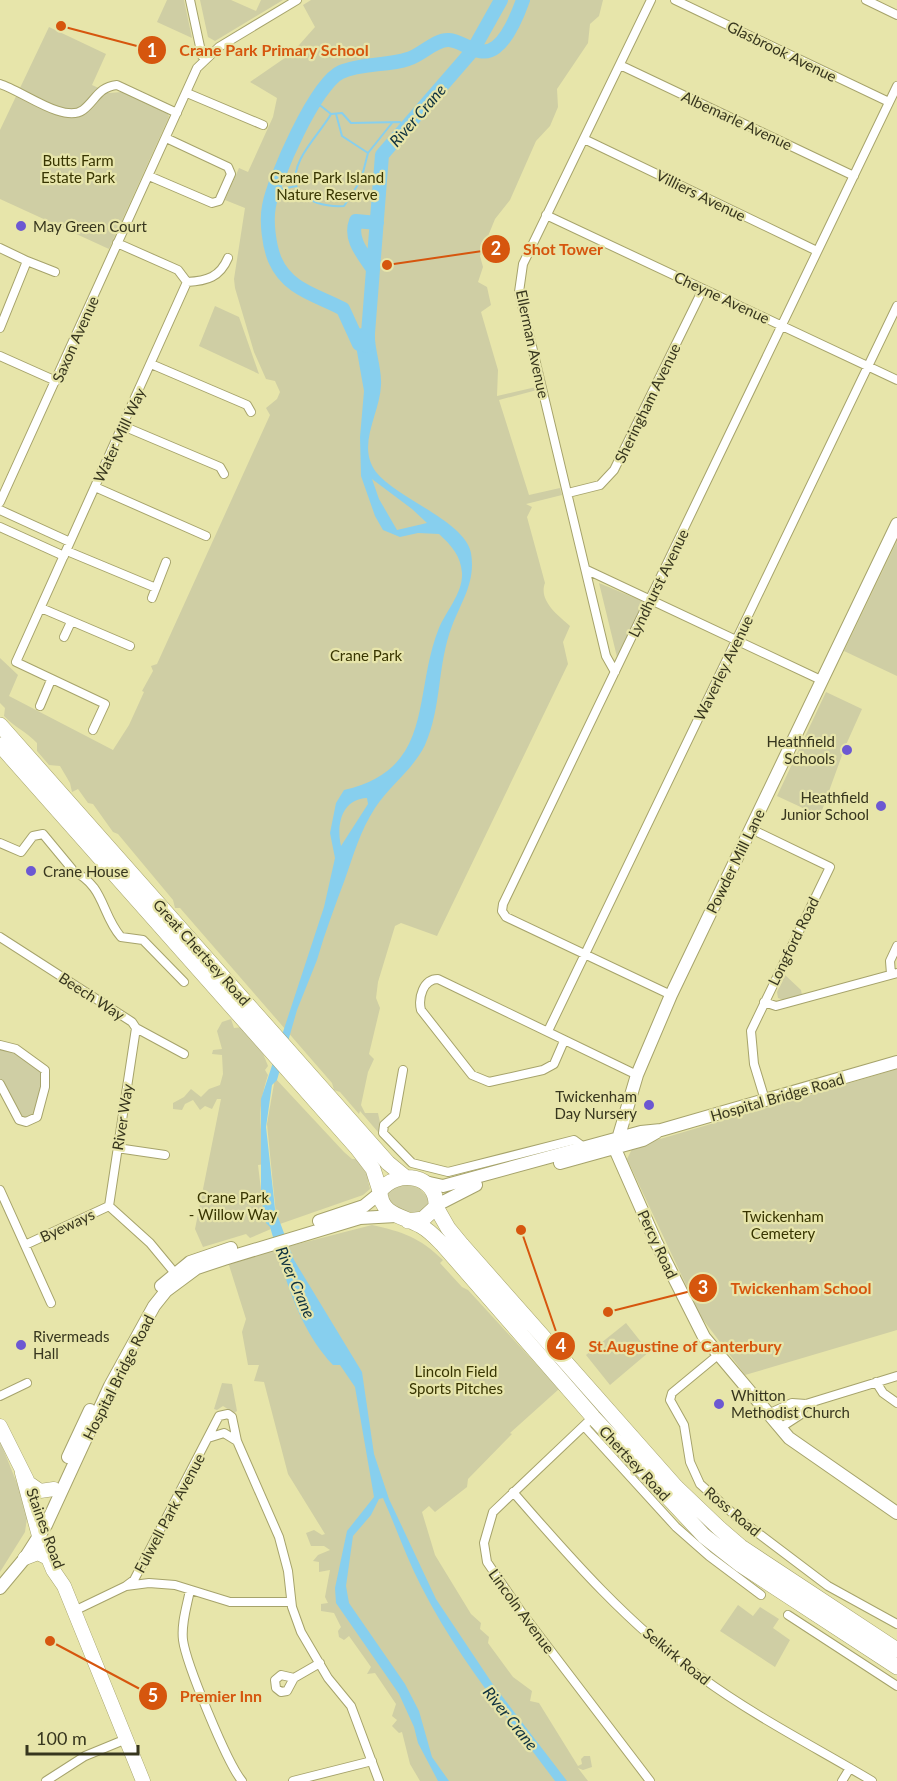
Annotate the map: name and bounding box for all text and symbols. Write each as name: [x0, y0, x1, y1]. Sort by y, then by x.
street label: Glasbrook Avenue: [724, 17, 840, 85]
callout: Crane Park Primary School: [137, 33, 381, 67]
text: 1: [147, 39, 157, 61]
text: Crane Park Primary School: [179, 40, 369, 59]
water label: River Crane: [385, 80, 449, 150]
street label: Albemarle Avenue: [679, 87, 795, 153]
park label: Butts Farm Estate Park: [41, 151, 115, 186]
street label: Villiers Avenue: [653, 166, 749, 224]
park label: Crane Park Island Nature Reserve: [270, 168, 384, 203]
place label: May Green Court: [33, 217, 147, 235]
marker: May Green Court: [14, 219, 28, 233]
callout: Shot Tower: [481, 232, 615, 266]
text: 2: [491, 237, 501, 259]
text: Shot Tower: [523, 239, 603, 258]
street label: Cheyne Avenue: [671, 267, 773, 327]
street label: Ellerman Avenue: [513, 288, 553, 400]
street label: Saxon Avenue: [48, 293, 102, 385]
street label: Sheringham Avenue: [610, 340, 684, 466]
street label: Water Mill Way: [89, 385, 149, 485]
street label: Lyndhurst Avenue: [624, 526, 692, 640]
street label: Waverley Avenue: [690, 613, 756, 723]
park label: Crane Park: [330, 646, 402, 664]
place label: Heathfield Schools: [766, 732, 835, 767]
marker: Heathfield Schools: [840, 743, 854, 757]
place label: Heathfield Junior School: [781, 788, 869, 823]
marker: Heathfield Junior School: [874, 799, 888, 813]
street label: Powder Mill Lane: [702, 806, 768, 916]
place label: Crane House: [43, 862, 128, 880]
marker: Crane House: [24, 864, 38, 878]
street label: Longford Road: [764, 894, 822, 988]
street label: Great Chertsey Road: [150, 895, 254, 1009]
street label: Beech Way: [56, 968, 128, 1024]
street label: Hospital Bridge Road: [708, 1069, 846, 1125]
street label: River Way: [108, 1082, 136, 1151]
place label: Twickenham Day Nursery: [555, 1087, 637, 1122]
marker: Twickenham Day Nursery: [642, 1098, 656, 1112]
park label: Crane Park - Willow Way: [189, 1188, 278, 1223]
street label: Byeways: [37, 1205, 97, 1245]
street label: Percy Road: [634, 1207, 682, 1281]
park label: Twickenham Cemetery: [742, 1207, 824, 1242]
water label: River Crane: [272, 1243, 320, 1321]
callout: Twickenham School: [688, 1271, 883, 1305]
text: 3: [698, 1276, 708, 1298]
text: Twickenham School: [731, 1278, 871, 1297]
street label: Hospital Bridge Road: [79, 1311, 157, 1443]
place label: Rivermeads Hall: [33, 1327, 109, 1362]
callout: St.Augustine of Canterbury: [546, 1329, 793, 1363]
text: 4: [556, 1334, 566, 1356]
text: St.Augustine of Canterbury: [588, 1336, 782, 1355]
marker: Rivermeads Hall: [14, 1338, 28, 1352]
park label: Lincoln Field Sports Pitches: [409, 1362, 503, 1397]
place label: Whitton Methodist Church: [731, 1386, 850, 1421]
marker: Whitton Methodist Church: [712, 1397, 726, 1411]
street label: Chertsey Road: [596, 1422, 674, 1504]
street label: Fulwell Park Avenue: [130, 1450, 208, 1576]
street label: Ross Road: [701, 1482, 765, 1540]
street label: Staines Road: [23, 1485, 69, 1571]
street label: Lincoln Avenue: [485, 1565, 559, 1657]
street label: Selkirk Road: [640, 1624, 714, 1688]
callout: Premier Inn: [138, 1679, 275, 1713]
water label: River Crane: [480, 1682, 543, 1754]
text: 5: [148, 1684, 158, 1706]
text: Premier Inn: [180, 1686, 262, 1705]
scale bar: [27, 1718, 138, 1756]
text: 100 m: [36, 1727, 87, 1749]

